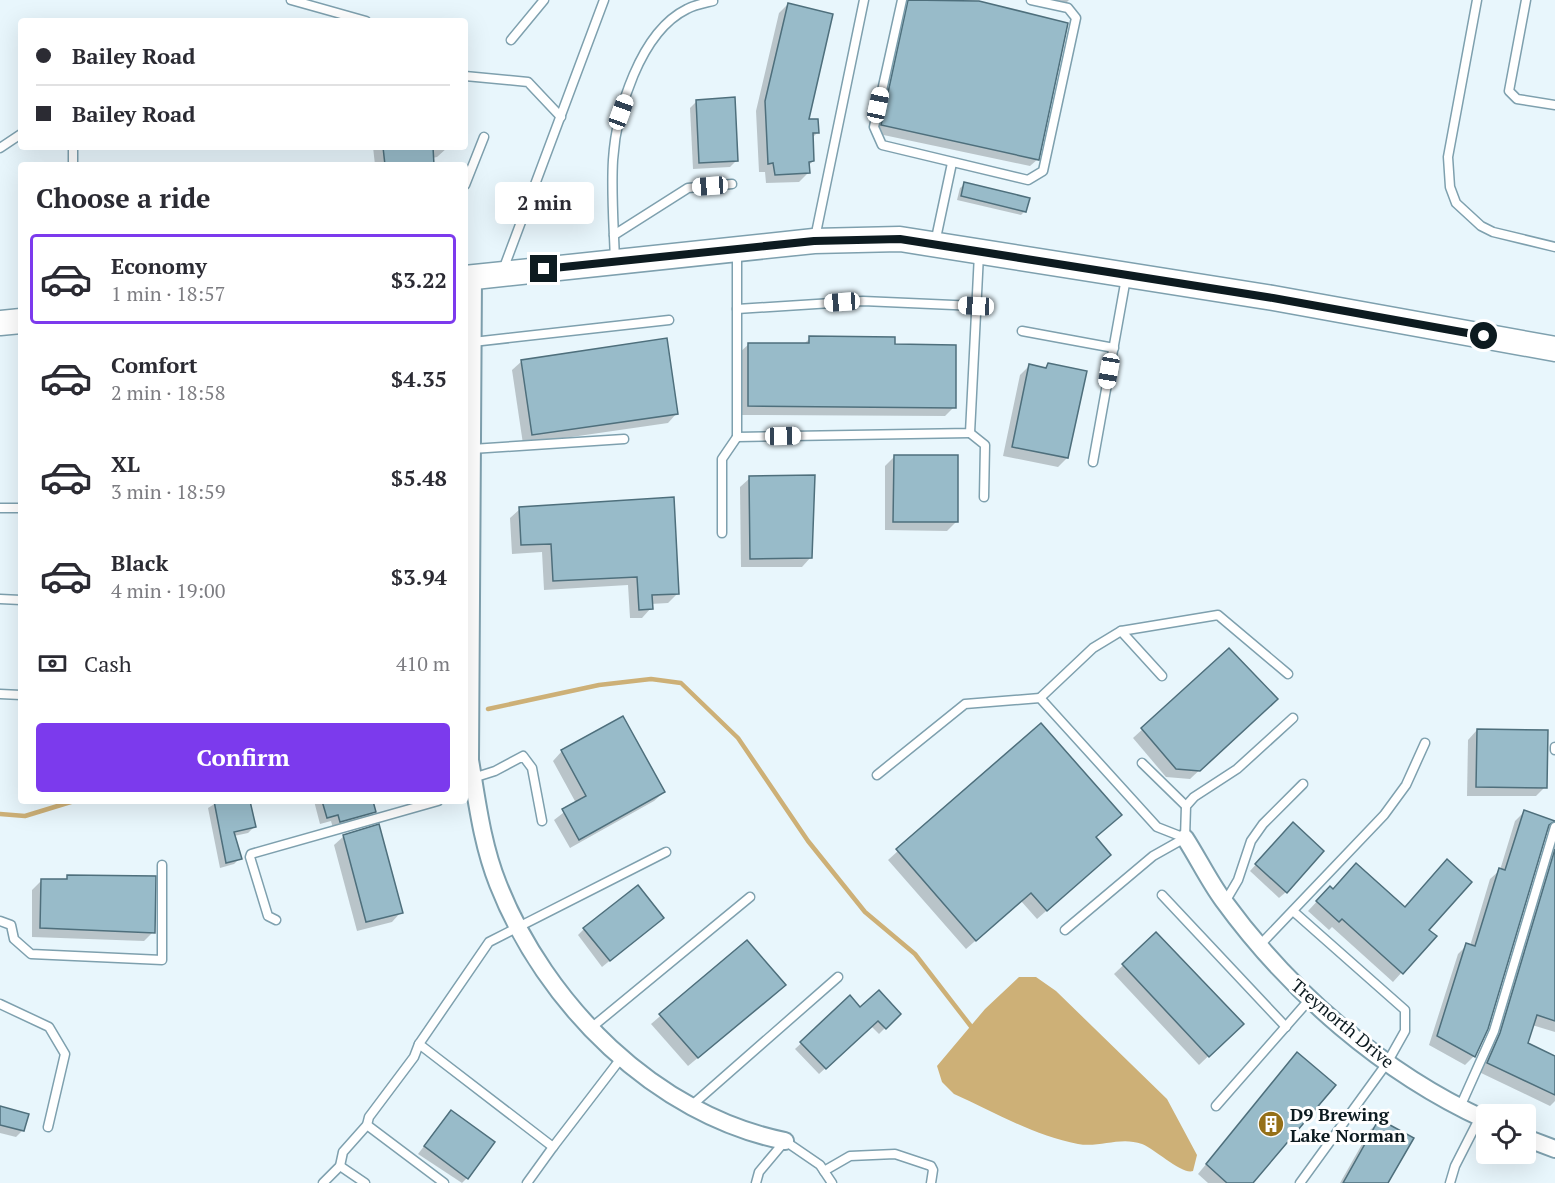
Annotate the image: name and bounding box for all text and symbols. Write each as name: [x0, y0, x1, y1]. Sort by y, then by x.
text: Bailey Road: [72, 41, 195, 70]
car: [865, 86, 891, 124]
car: [606, 92, 636, 132]
text: Bailey Road: [72, 99, 195, 128]
car: [691, 176, 729, 196]
text: Choose a ride: [36, 180, 211, 216]
callout: 2 min: [494, 182, 594, 224]
text: 2 min: [517, 189, 572, 216]
text: Economy: [111, 251, 207, 280]
icon: car: [39, 252, 93, 306]
route end: [530, 255, 557, 282]
text: $3.22: [391, 265, 447, 294]
text: 1 min · 18:57: [111, 280, 225, 307]
car: [823, 292, 861, 312]
car: [958, 296, 994, 316]
route start: [1470, 322, 1497, 349]
text: Comfort: [111, 350, 197, 379]
icon: car: [39, 351, 93, 405]
car: [1097, 352, 1121, 390]
text: $4.35: [391, 364, 447, 393]
text: 2 min · 18:58: [111, 379, 225, 406]
car: [765, 427, 801, 445]
text: XL: [111, 449, 140, 478]
icon: car: [39, 450, 93, 504]
text: $5.48: [391, 463, 447, 492]
text: 3 min · 18:59: [111, 478, 225, 505]
text: Black: [111, 548, 168, 577]
icon: car: [39, 549, 93, 603]
text: $3.94: [391, 562, 447, 591]
text: 4 min · 19:00: [111, 577, 225, 604]
icon: cash: [36, 647, 69, 680]
text: Cash: [84, 649, 132, 678]
text: 410 m: [396, 650, 450, 677]
button: Confirm: [36, 723, 450, 792]
street label: Treynorth Drive: [1286, 973, 1400, 1073]
place label: D9 Brewing Lake Norman: [1290, 1102, 1406, 1147]
map controls: [1476, 1104, 1536, 1164]
button: locate: [1476, 1104, 1536, 1164]
building icon: D9 Brewing Lake Norman: [1256, 1109, 1286, 1139]

